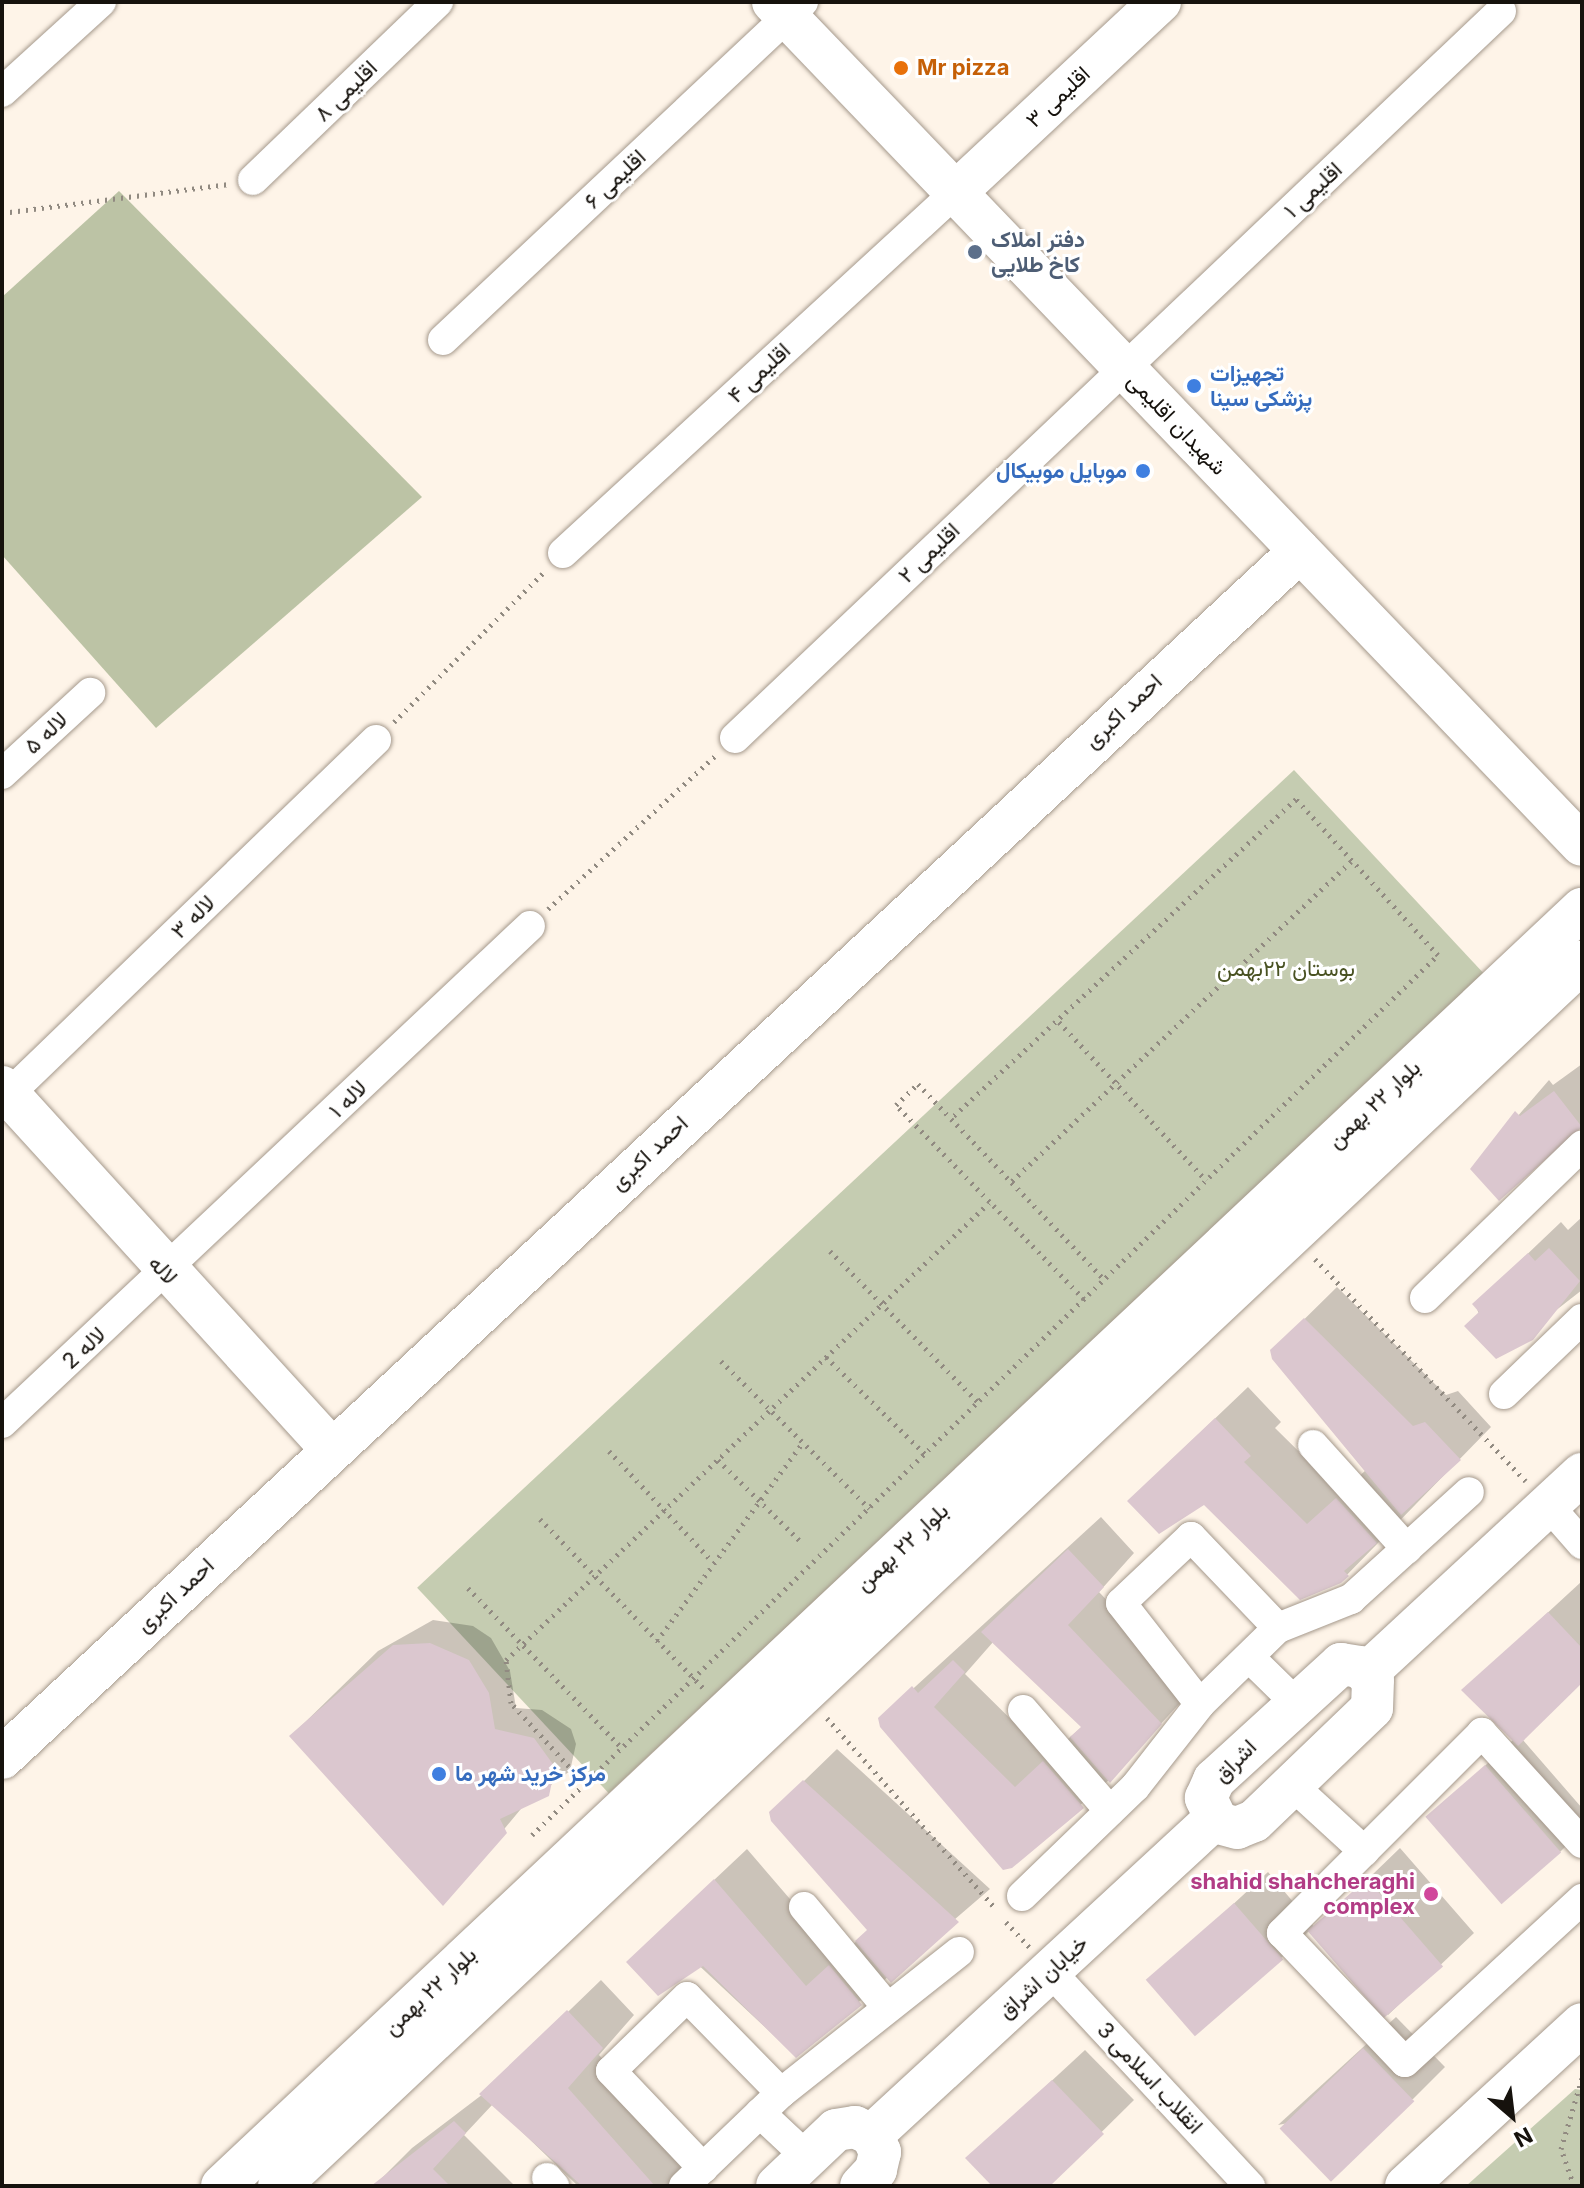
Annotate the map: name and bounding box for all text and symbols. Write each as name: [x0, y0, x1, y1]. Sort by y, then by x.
street label: اقلیمی ۸: [309, 55, 383, 127]
place label: Mr pizza: [917, 55, 1009, 81]
marker: Mr pizza: [892, 59, 910, 77]
street label: اقلیمی ۳: [1020, 61, 1096, 133]
street label: اقلیمی ۶: [579, 144, 651, 214]
street label: اقلیمی ۱: [1278, 157, 1348, 223]
place label: دفتر املاک کاخ طلایی: [991, 226, 1085, 278]
marker: دفتر املاک کاخ طلایی: [966, 243, 984, 261]
street label: اقلیمی ۴: [722, 337, 796, 409]
place label: تجهیزات پزشکی سینا: [1210, 360, 1312, 412]
street label: شهیدان اقلیمی: [1122, 368, 1232, 480]
marker: تجهیزات پزشکی سینا: [1185, 377, 1203, 395]
place label: موبایل موبیکال: [996, 458, 1127, 484]
marker: موبایل موبیکال: [1134, 462, 1152, 480]
street label: اقلیمی ۲: [893, 517, 965, 589]
street label: احمد اکبری: [1079, 668, 1167, 754]
street label: لاله ۵: [19, 706, 73, 760]
street label: لاله ۳: [166, 890, 220, 944]
park label: بوستان ۲۲بهمن: [1217, 956, 1355, 982]
street label: بلوار ۲۲ بهمن: [1322, 1054, 1426, 1154]
street label: لاله ۱: [323, 1075, 373, 1123]
street label: احمد اکبری: [605, 1110, 693, 1196]
street label: لاله: [143, 1250, 183, 1290]
street label: لاله 2: [57, 1321, 111, 1375]
street label: بلوار ۲۲ بهمن: [850, 1497, 954, 1597]
street label: احمد اکبری: [131, 1552, 219, 1638]
street label: اشراق: [1208, 1734, 1262, 1788]
place label: مرکز خرید شهر ما: [455, 1761, 606, 1787]
marker: مرکز خرید شهر ما: [430, 1765, 448, 1783]
place label: shahid shahcheraghi complex: [1190, 1868, 1415, 1920]
marker: shahid shahcheraghi complex: [1422, 1885, 1440, 1903]
street label: خیابان اشراق: [993, 1930, 1093, 2024]
street label: بلوار ۲۲ بهمن: [378, 1941, 482, 2041]
street label: انقلاب اسلامی 3: [1092, 2017, 1208, 2139]
north arrow: [1472, 2076, 1552, 2156]
text: N: [1510, 2122, 1537, 2153]

